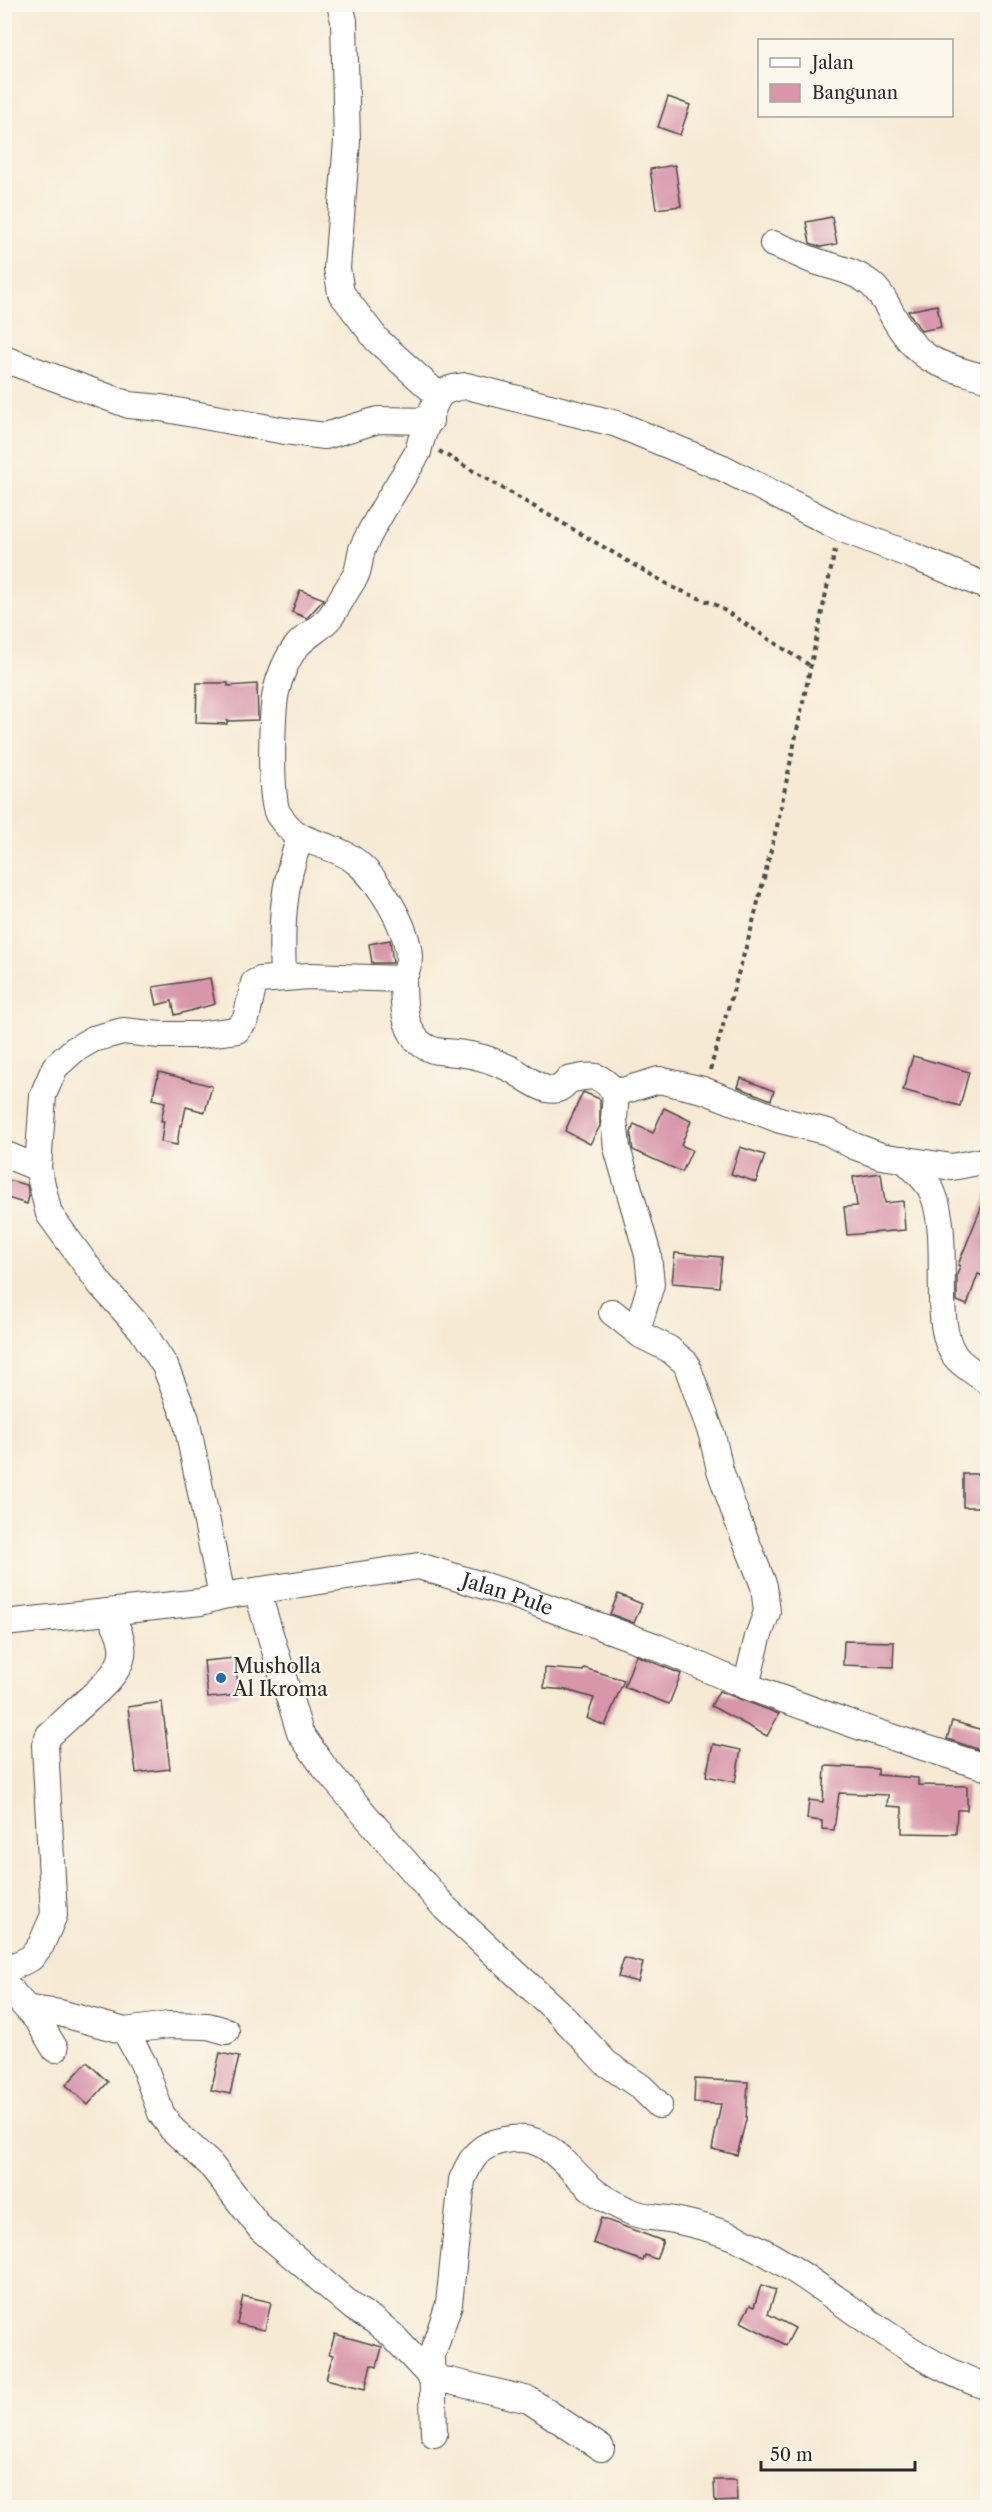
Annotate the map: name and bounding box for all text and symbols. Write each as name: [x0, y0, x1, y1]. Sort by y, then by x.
legend: [758, 39, 953, 117]
text: Jalan: [809, 52, 854, 74]
text: Bangunan: [812, 82, 898, 104]
street label: Jalan Pule: [456, 1567, 556, 1620]
place label: Musholla Al Ikroma: [232, 1654, 328, 1701]
marker: Musholla Al Ikroma: [214, 1671, 228, 1685]
scale bar: [761, 2434, 916, 2472]
text: 50 m: [770, 2444, 813, 2466]

